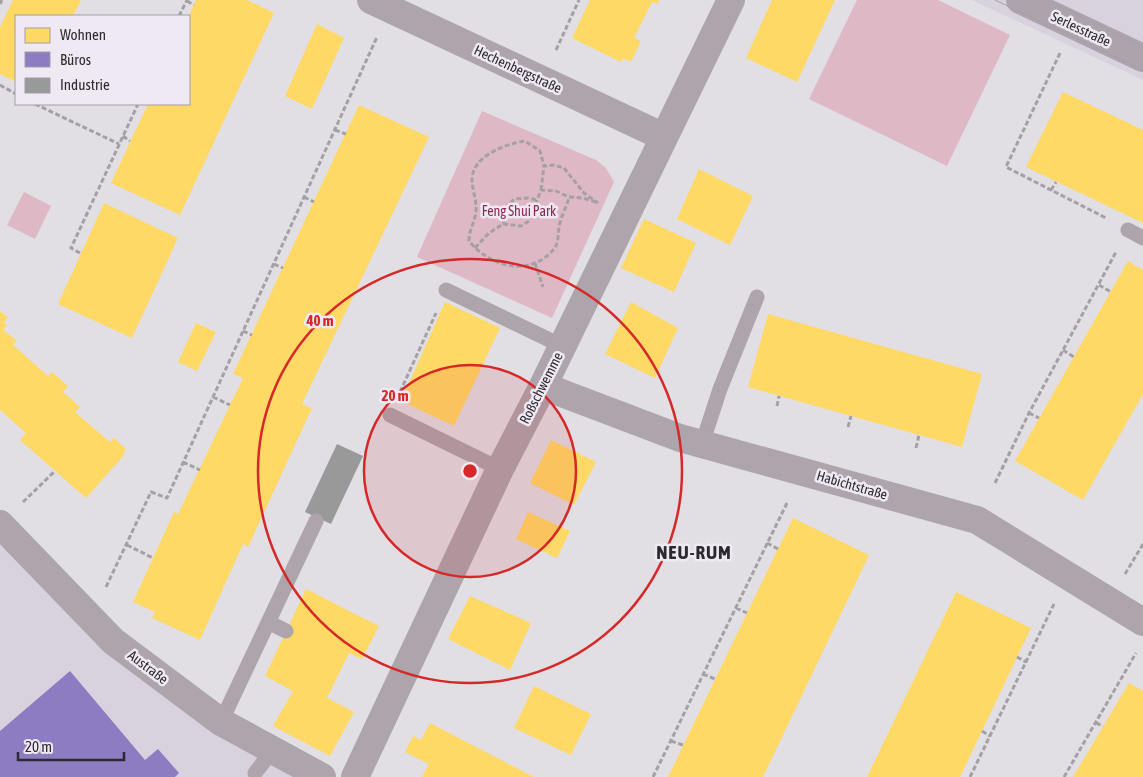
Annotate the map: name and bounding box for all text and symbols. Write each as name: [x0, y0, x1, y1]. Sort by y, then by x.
street label: Serlesstraße: [1049, 8, 1113, 50]
legend: [15, 15, 190, 105]
text: Wohnen: [60, 26, 106, 43]
street label: Hechenbergstraße: [472, 42, 564, 96]
text: Büros: [60, 51, 91, 68]
text: Industrie: [60, 76, 110, 93]
park label: Feng Shui Park: [482, 203, 556, 219]
text: 40 m: [306, 312, 334, 329]
street label: Roßschwemme: [516, 350, 566, 426]
text: 20 m: [382, 387, 409, 404]
centre of rings: [461, 462, 479, 480]
street label: Habichtstraße: [815, 467, 889, 503]
district label: NEU-RUM: [656, 541, 732, 563]
street label: Austraße: [125, 647, 171, 687]
scale bar: [18, 730, 124, 762]
text: 20 m: [25, 738, 52, 755]

